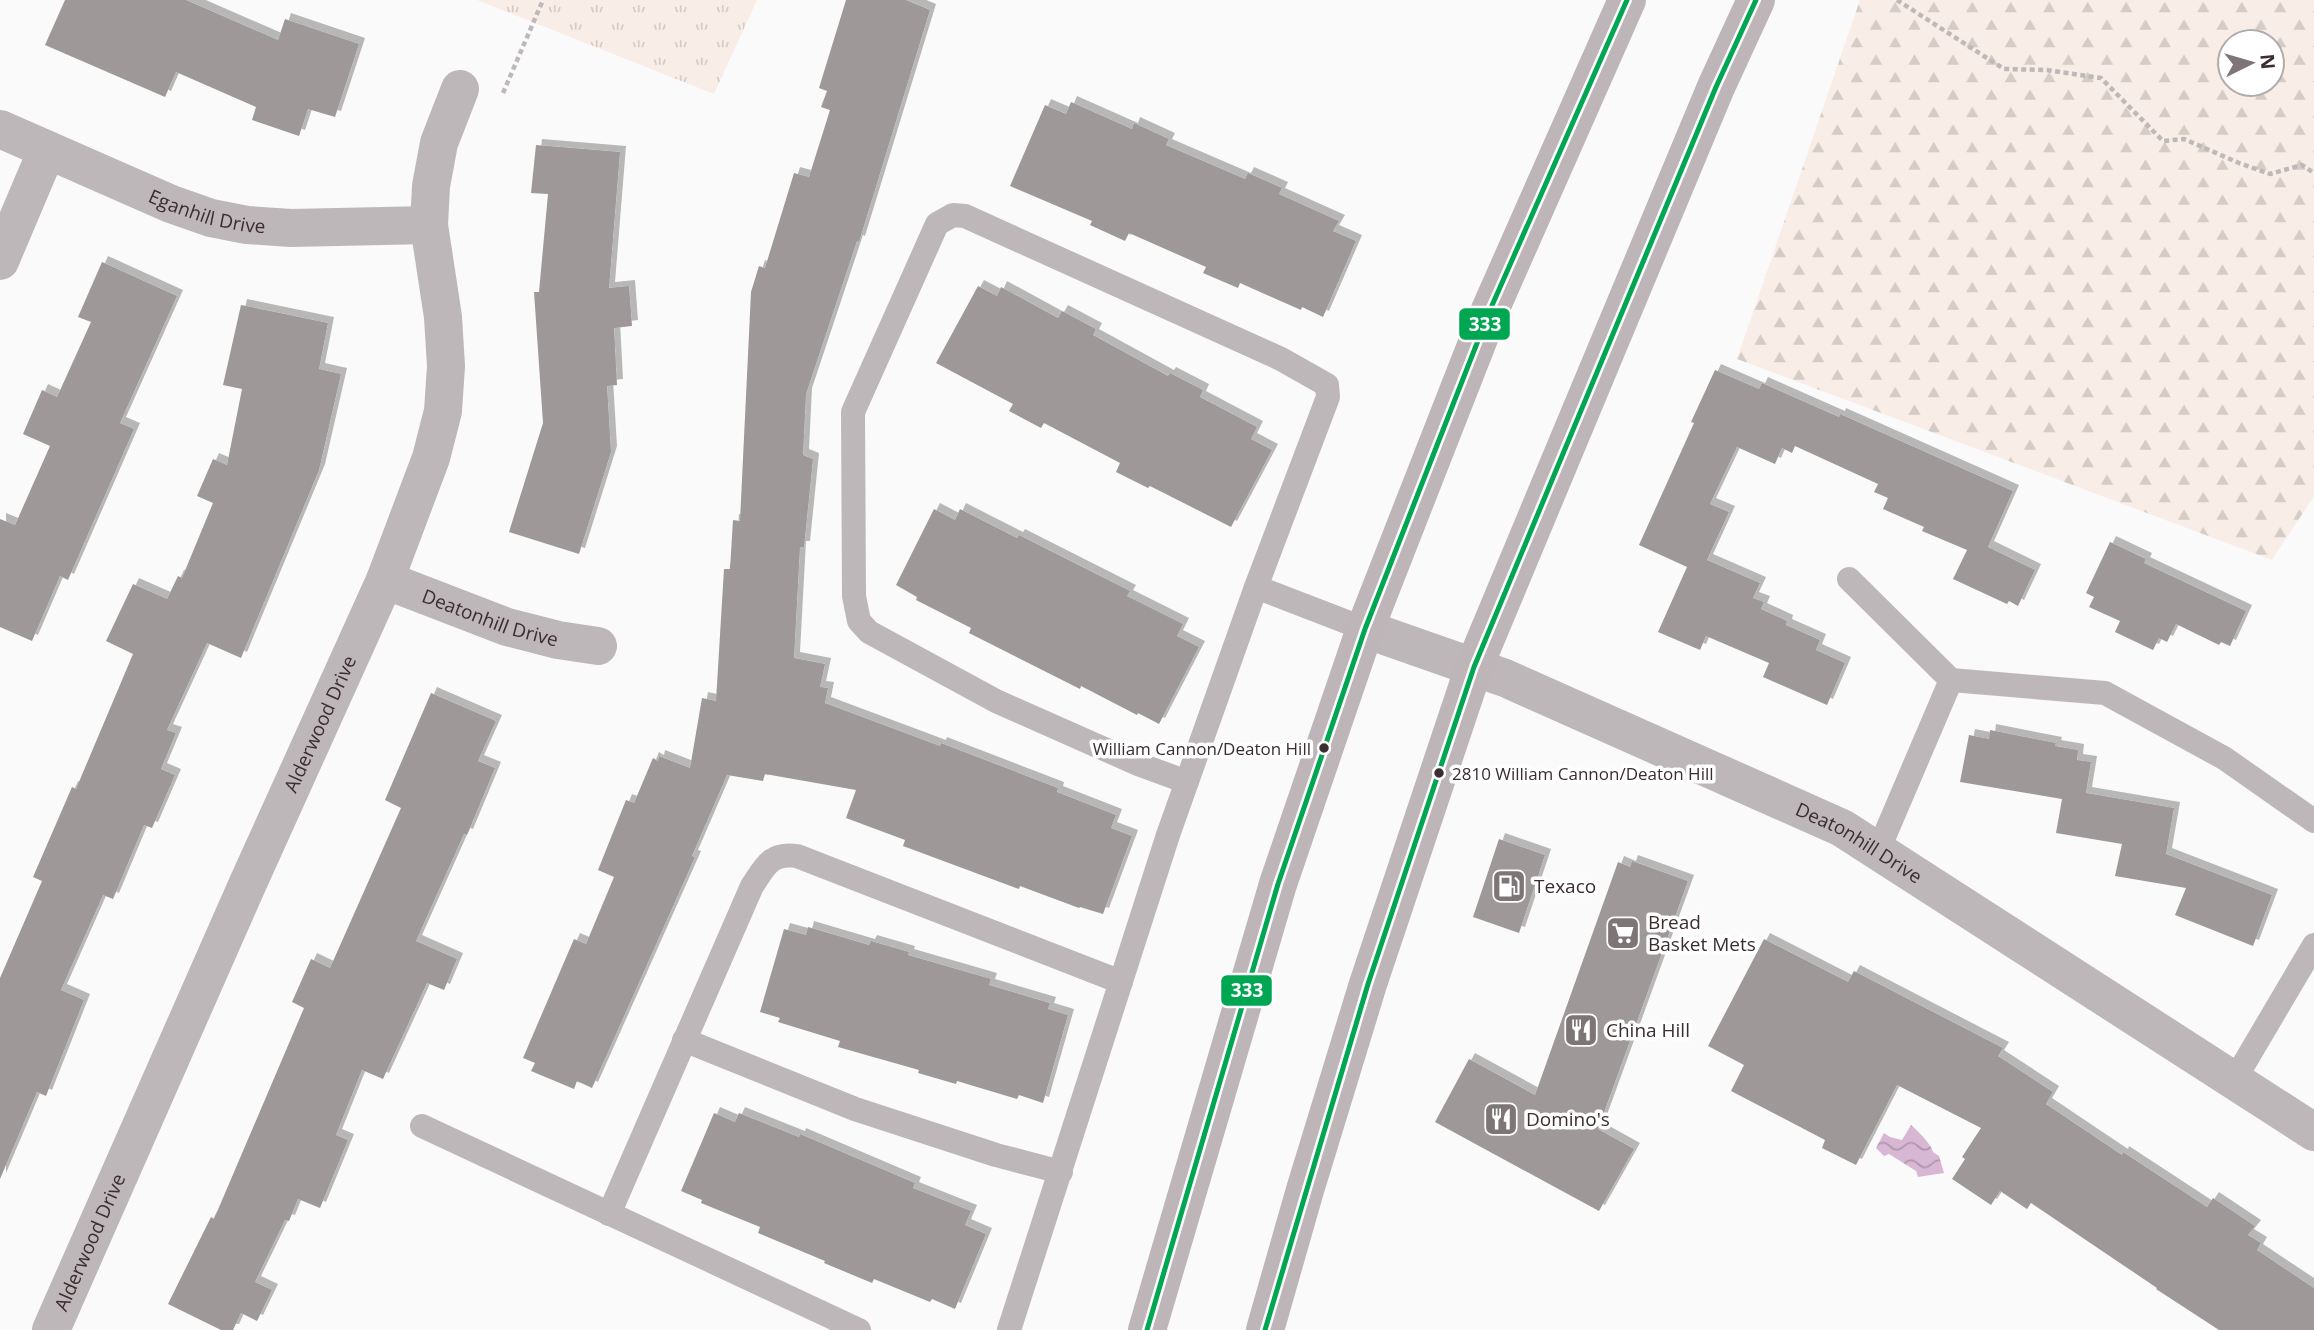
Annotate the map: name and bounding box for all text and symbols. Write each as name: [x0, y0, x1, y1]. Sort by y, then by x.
north arrow: [2216, 28, 2286, 98]
text: N: [2254, 53, 2282, 70]
street label: Eganhill Drive: [145, 183, 266, 239]
line badge: 333: [1458, 307, 1511, 341]
text: 333: [1469, 311, 1501, 337]
street label: Deatonhill Drive: [418, 583, 561, 653]
street label: Alderwood Drive: [278, 651, 362, 797]
place label: William Cannon/Deaton Hill: [1093, 737, 1311, 760]
marker: William Cannon/Deaton Hill: [1317, 741, 1331, 755]
place label: 2810 William Cannon/Deaton Hill: [1452, 762, 1714, 785]
marker: 2810 William Cannon/Deaton Hill: [1432, 766, 1446, 780]
street label: Deatonhill Drive: [1792, 796, 1927, 889]
fuel station icon: Texaco: [1490, 867, 1528, 905]
place label: Texaco: [1534, 873, 1596, 899]
place label: Bread Basket Mets: [1648, 909, 1756, 957]
supermarket icon: Bread Basket Mets: [1604, 914, 1642, 952]
line badge: 333: [1220, 974, 1273, 1007]
text: 333: [1231, 977, 1263, 1003]
restaurant icon: China Hill: [1562, 1011, 1600, 1049]
place label: China Hill: [1606, 1017, 1690, 1043]
restaurant icon: Domino's: [1482, 1100, 1520, 1138]
place label: Domino's: [1526, 1106, 1610, 1132]
street label: Alderwood Drive: [48, 1169, 131, 1315]

